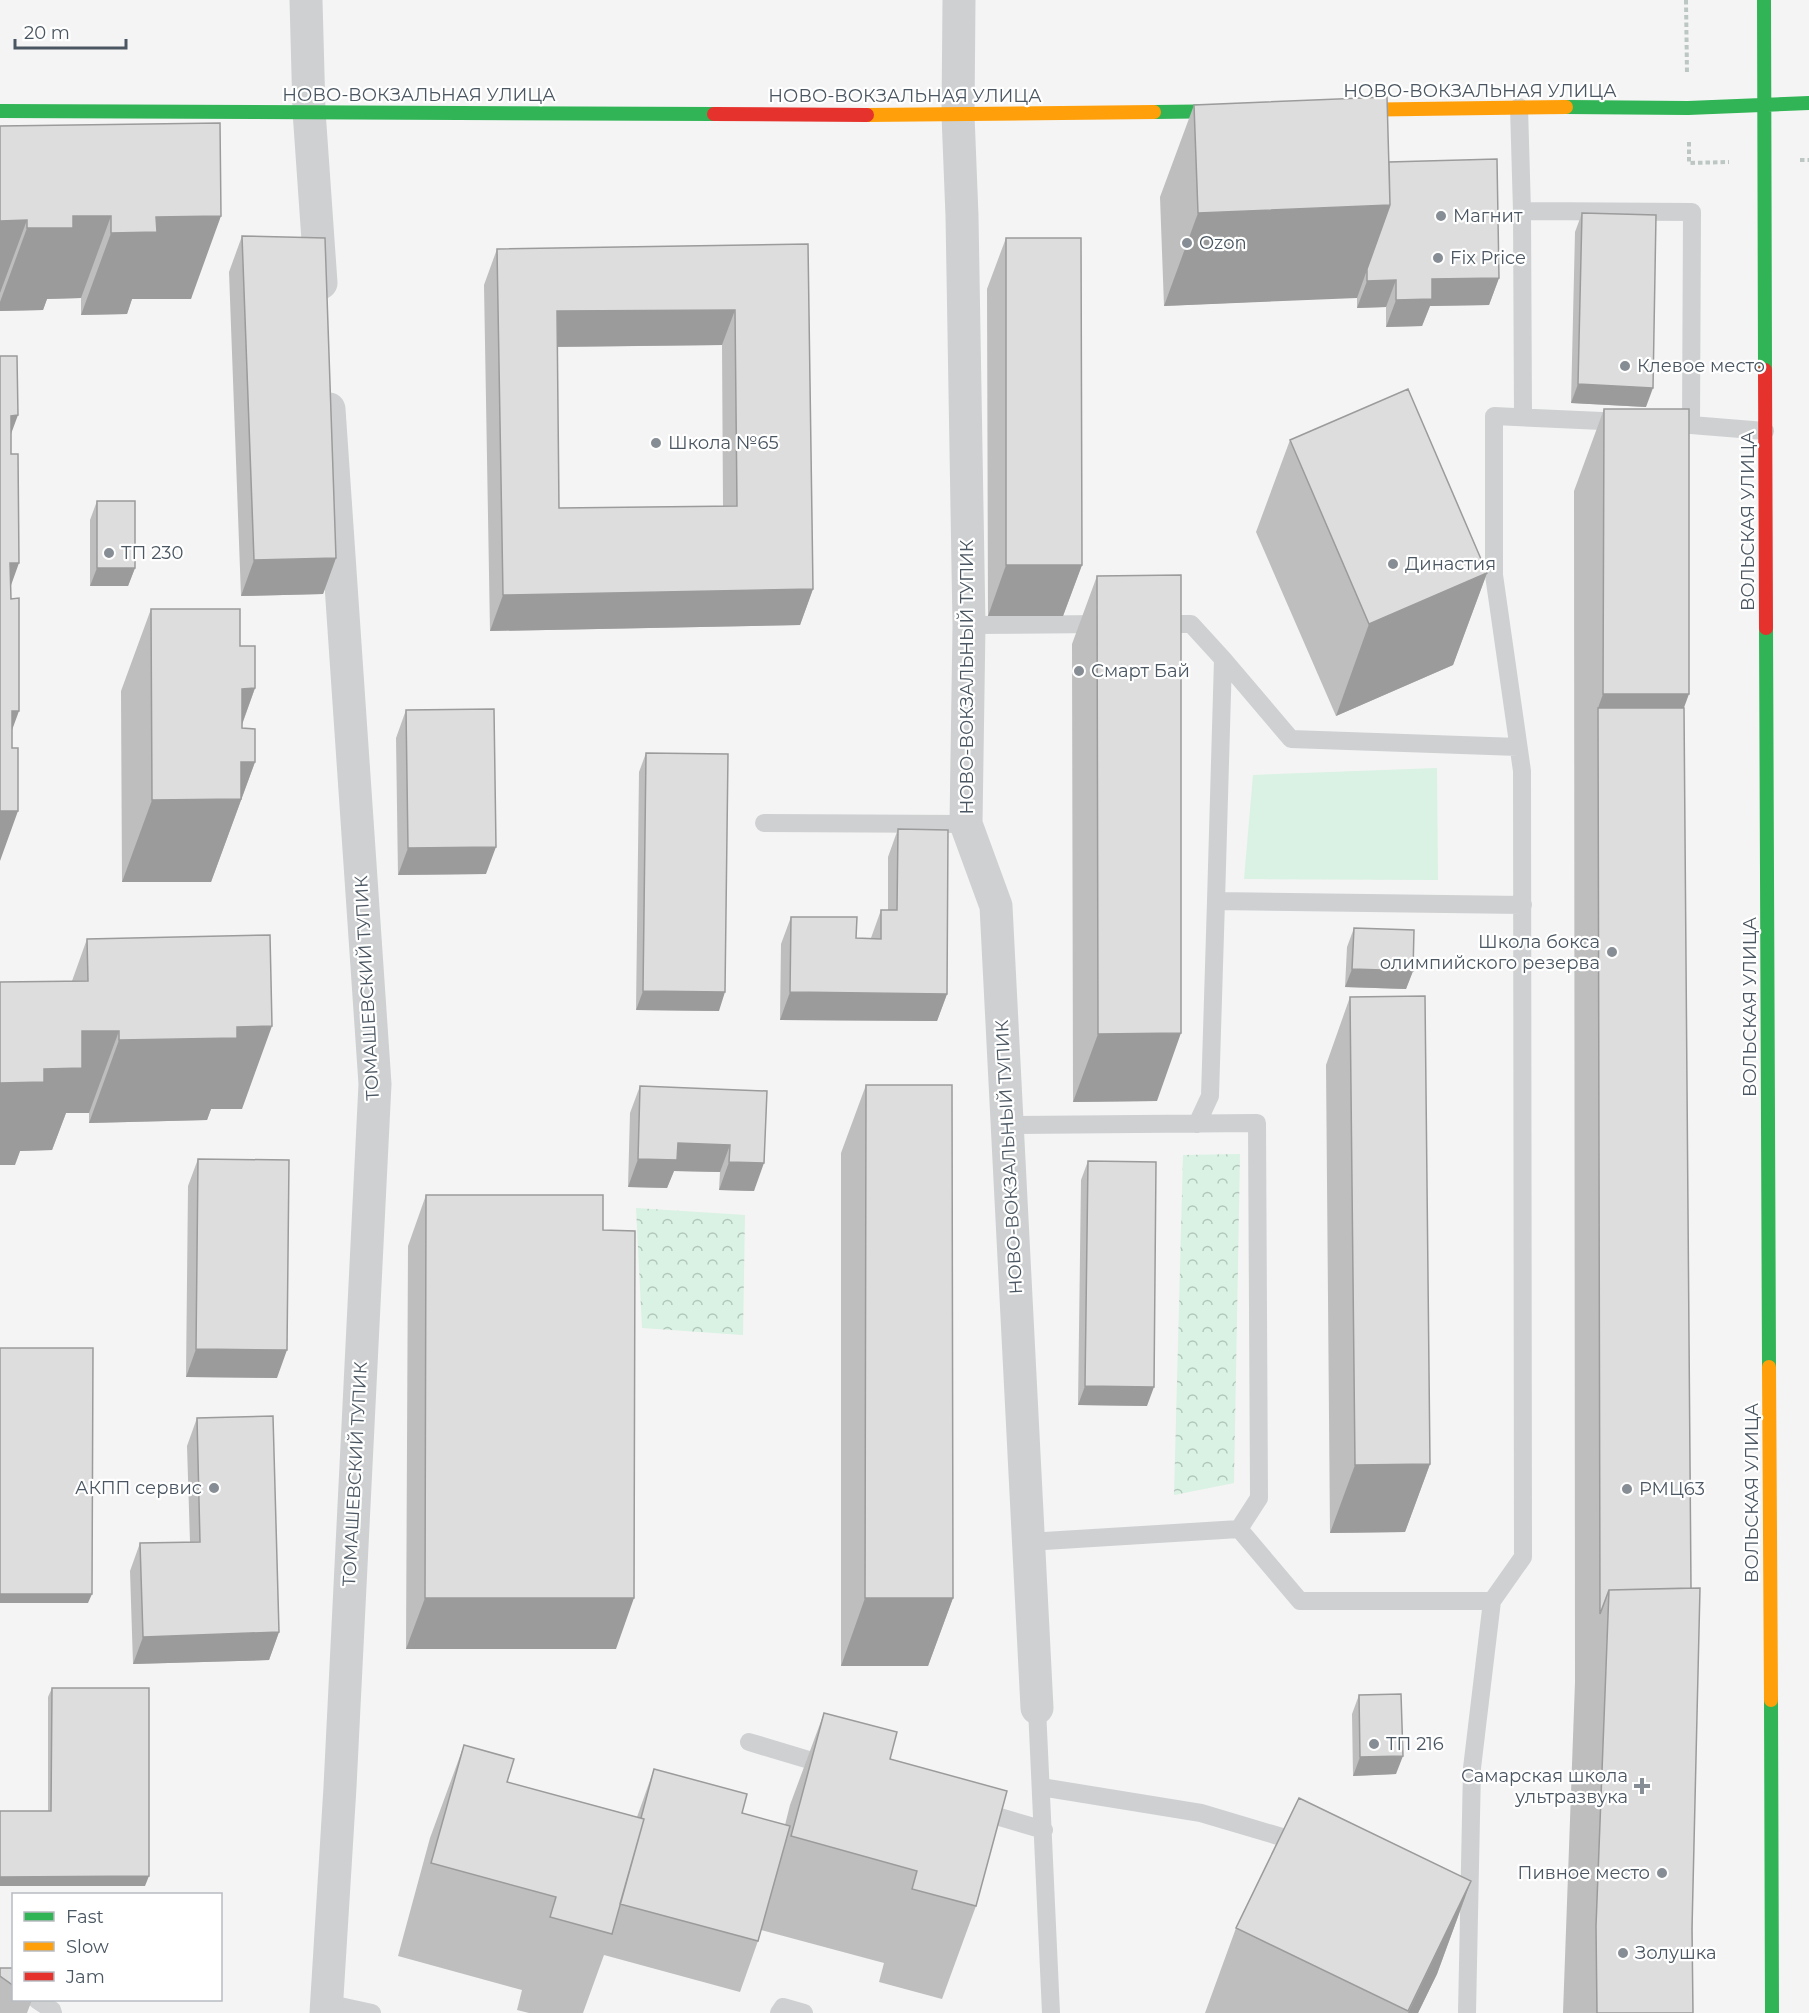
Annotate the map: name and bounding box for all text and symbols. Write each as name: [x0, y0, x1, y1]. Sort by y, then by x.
scale bar: [15, 12, 126, 50]
text: 20 m: [24, 22, 70, 44]
street label: НОВО-ВОКЗАЛЬНАЯ УЛИЦА: [1343, 80, 1617, 102]
street label: НОВО-ВОКЗАЛЬНАЯ УЛИЦА: [282, 84, 556, 106]
street label: НОВО-ВОКЗАЛЬНАЯ УЛИЦА: [768, 85, 1042, 107]
place label: Магнит: [1453, 205, 1523, 227]
marker: Магнит: [1434, 209, 1448, 223]
place label: Ozon: [1199, 232, 1247, 254]
marker: Ozon: [1180, 236, 1194, 250]
place label: Fix Price: [1450, 247, 1526, 269]
marker: Fix Price: [1431, 251, 1445, 265]
place label: Клевое место: [1637, 355, 1765, 377]
marker: Клевое место: [1618, 359, 1632, 373]
street label: ВОЛЬСКАЯ УЛИЦА: [1737, 430, 1759, 611]
place label: Школа №65: [668, 432, 779, 454]
marker: Школа №65: [649, 436, 663, 450]
street label: НОВО-ВОКЗАЛЬНЫЙ ТУПИК: [956, 539, 978, 815]
place label: ТП 230: [121, 542, 183, 564]
marker: ТП 230: [102, 546, 116, 560]
place label: Династия: [1405, 553, 1496, 575]
marker: Династия: [1386, 557, 1400, 571]
place label: Смарт Бай: [1091, 660, 1190, 682]
marker: Смарт Бай: [1072, 664, 1086, 678]
street label: ТОМАШЕВСКИЙ ТУПИК: [350, 875, 384, 1101]
street label: ВОЛЬСКАЯ УЛИЦА: [1739, 916, 1761, 1097]
place label: Школа бокса олимпийского резерва: [1380, 931, 1600, 974]
marker: Школа бокса олимпийского резерва: [1605, 945, 1619, 959]
street label: НОВО-ВОКЗАЛЬНЫЙ ТУПИК: [991, 1019, 1027, 1295]
street label: ТОМАШЕВСКИЙ ТУПИК: [338, 1361, 372, 1587]
street label: ВОЛЬСКАЯ УЛИЦА: [1741, 1402, 1763, 1583]
place label: АКПП сервис: [75, 1477, 202, 1499]
place label: РМЦ63: [1639, 1478, 1705, 1500]
marker: АКПП сервис: [207, 1481, 221, 1495]
marker: РМЦ63: [1620, 1482, 1634, 1496]
place label: ТП 216: [1386, 1733, 1444, 1755]
marker: ТП 216: [1367, 1737, 1381, 1751]
place label: Самарская школа ультразвука: [1461, 1765, 1628, 1808]
marker: Самарская школа ультразвука: [1633, 1777, 1651, 1795]
place label: Пивное место: [1518, 1862, 1650, 1884]
marker: Пивное место: [1655, 1866, 1669, 1880]
legend: [12, 1893, 222, 2001]
text: Fast: [66, 1906, 104, 1928]
text: Slow: [66, 1936, 109, 1958]
place label: Золушка: [1635, 1942, 1716, 1964]
marker: Золушка: [1616, 1946, 1630, 1960]
text: Jam: [65, 1966, 105, 1988]

